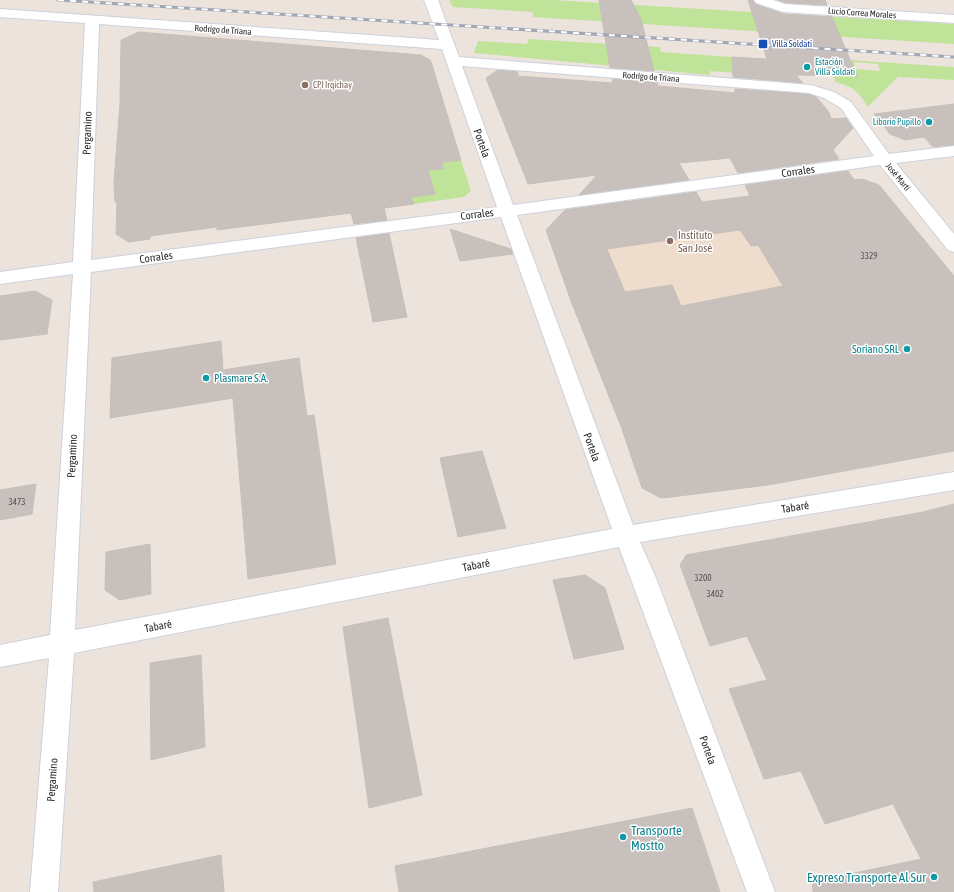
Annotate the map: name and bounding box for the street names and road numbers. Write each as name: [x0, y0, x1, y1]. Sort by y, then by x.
street label: Lucio Correa Morales: [828, 6, 896, 20]
street label: Rodrigo de Triana: [194, 23, 252, 37]
street label: Rodrigo de Triana: [622, 70, 680, 84]
street label: Pergamino: [80, 111, 94, 155]
street label: Portela: [471, 127, 493, 159]
street label: José Martí: [884, 161, 912, 193]
street label: Corrales: [781, 163, 815, 179]
street label: Corrales: [460, 206, 494, 222]
street label: Corrales: [139, 249, 173, 265]
street label: Portela: [581, 431, 603, 463]
street label: Pergamino: [65, 434, 79, 478]
street label: Tabaré: [780, 499, 810, 515]
street label: Tabaré: [461, 556, 491, 574]
street label: Tabaré: [143, 617, 173, 635]
street label: Portela: [697, 734, 719, 766]
street label: Pergamino: [44, 758, 60, 802]

